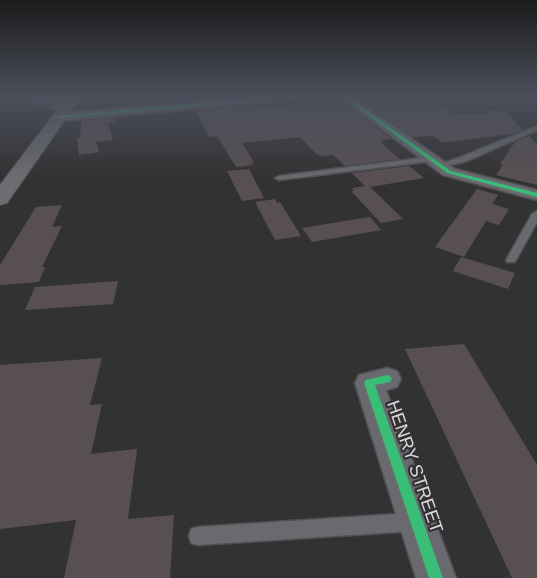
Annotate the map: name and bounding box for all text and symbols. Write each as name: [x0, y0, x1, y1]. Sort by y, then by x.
street label: HENRY STREET: [381, 398, 447, 536]

